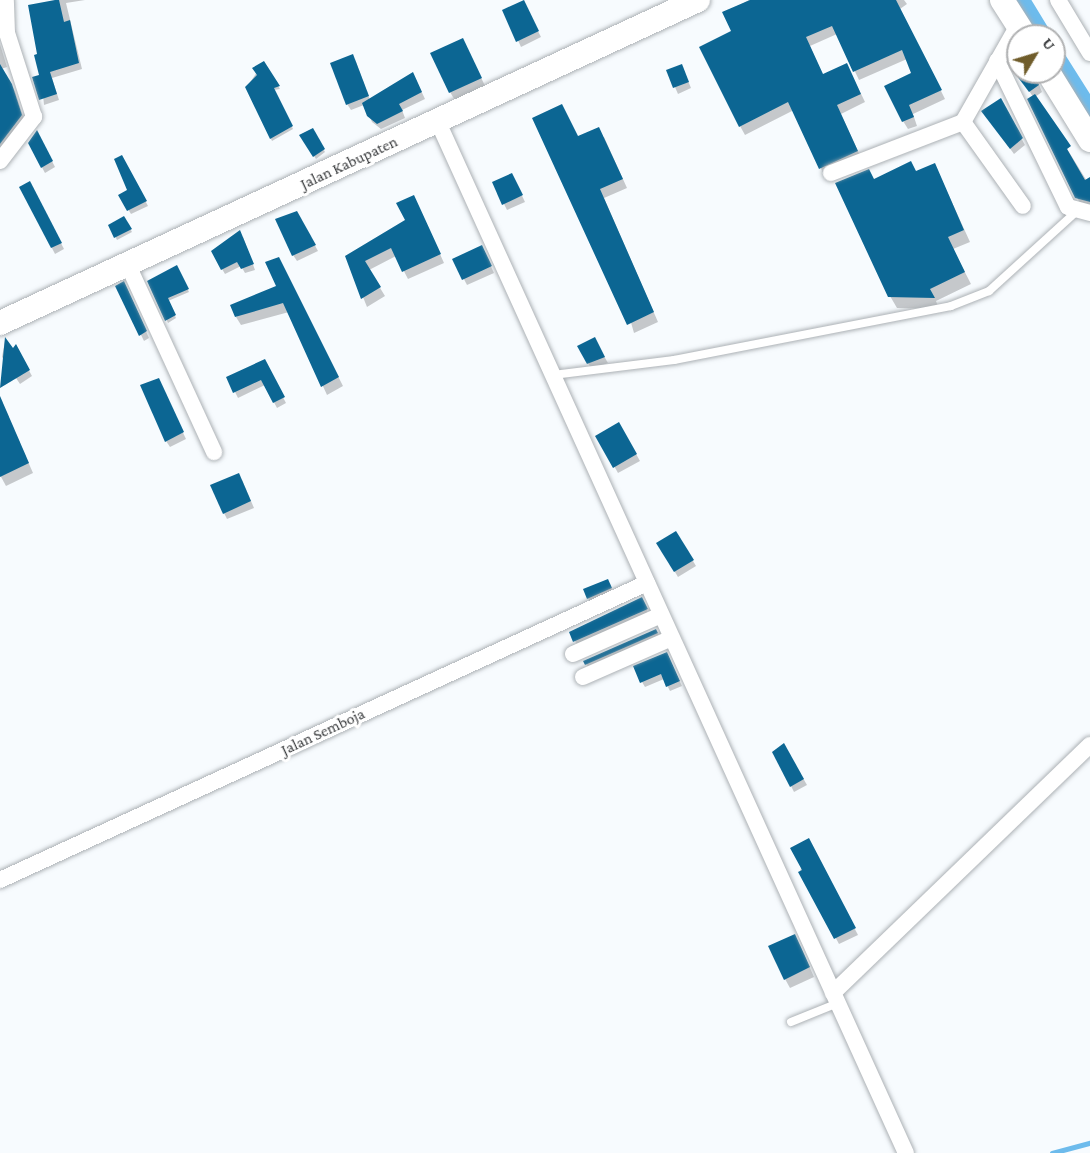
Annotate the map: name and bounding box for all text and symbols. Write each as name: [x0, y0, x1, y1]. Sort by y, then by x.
north arrow: [1006, 24, 1066, 84]
text: U: [1039, 34, 1059, 53]
street label: Jalan Kabupaten: [297, 132, 401, 194]
street label: Jalan Semboja: [278, 704, 368, 760]

